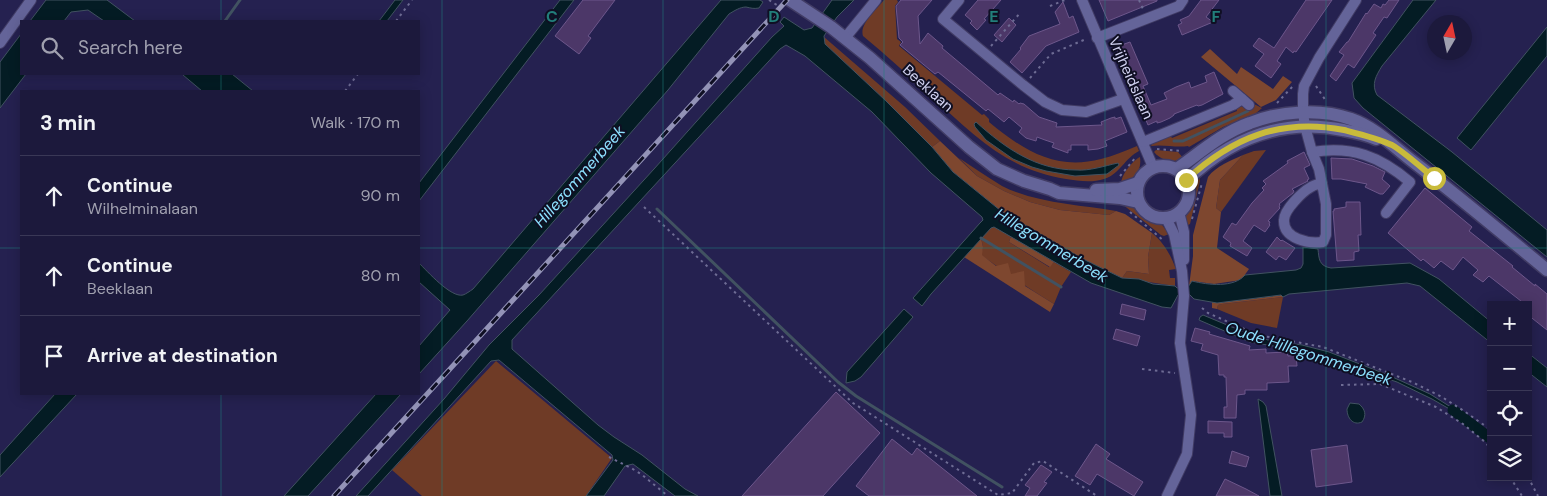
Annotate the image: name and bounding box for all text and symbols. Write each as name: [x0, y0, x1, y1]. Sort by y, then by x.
text: C: [546, 6, 558, 27]
text: D: [768, 6, 780, 27]
text: E: [989, 6, 999, 27]
text: F: [1212, 6, 1221, 27]
north arrow: [1427, 15, 1472, 60]
search box: [20, 20, 420, 75]
icon: search: [38, 34, 66, 62]
street label: Vrijheidslaan: [1104, 34, 1158, 122]
text: Search here: [78, 35, 183, 60]
street label: Beeklaan: [898, 60, 958, 116]
text: 3 min: [40, 109, 96, 137]
text: Walk · 170 m: [311, 112, 400, 133]
water label: Hillegommerbeek: [529, 120, 630, 232]
route start: [1423, 167, 1446, 190]
route end: [1175, 169, 1198, 192]
text: Continue: [87, 173, 173, 198]
icon: ahead: [40, 182, 68, 210]
text: 90 m: [360, 185, 400, 206]
text: Wilhelminalaan: [87, 198, 198, 219]
water label: Hillegommerbeek: [991, 203, 1113, 288]
text: Continue: [87, 253, 173, 278]
icon: ahead: [40, 262, 68, 290]
text: 80 m: [361, 265, 400, 286]
text: Beeklaan: [87, 278, 153, 299]
map controls: [1487, 301, 1532, 481]
button: +: [1487, 301, 1532, 346]
water label: Oude Hillegommerbeek: [1223, 317, 1396, 391]
icon: arrive: [40, 342, 68, 370]
text: Arrive at destination: [87, 343, 278, 368]
button: −: [1487, 346, 1532, 391]
button: locate: [1487, 391, 1532, 436]
button: layers: [1487, 436, 1532, 481]

